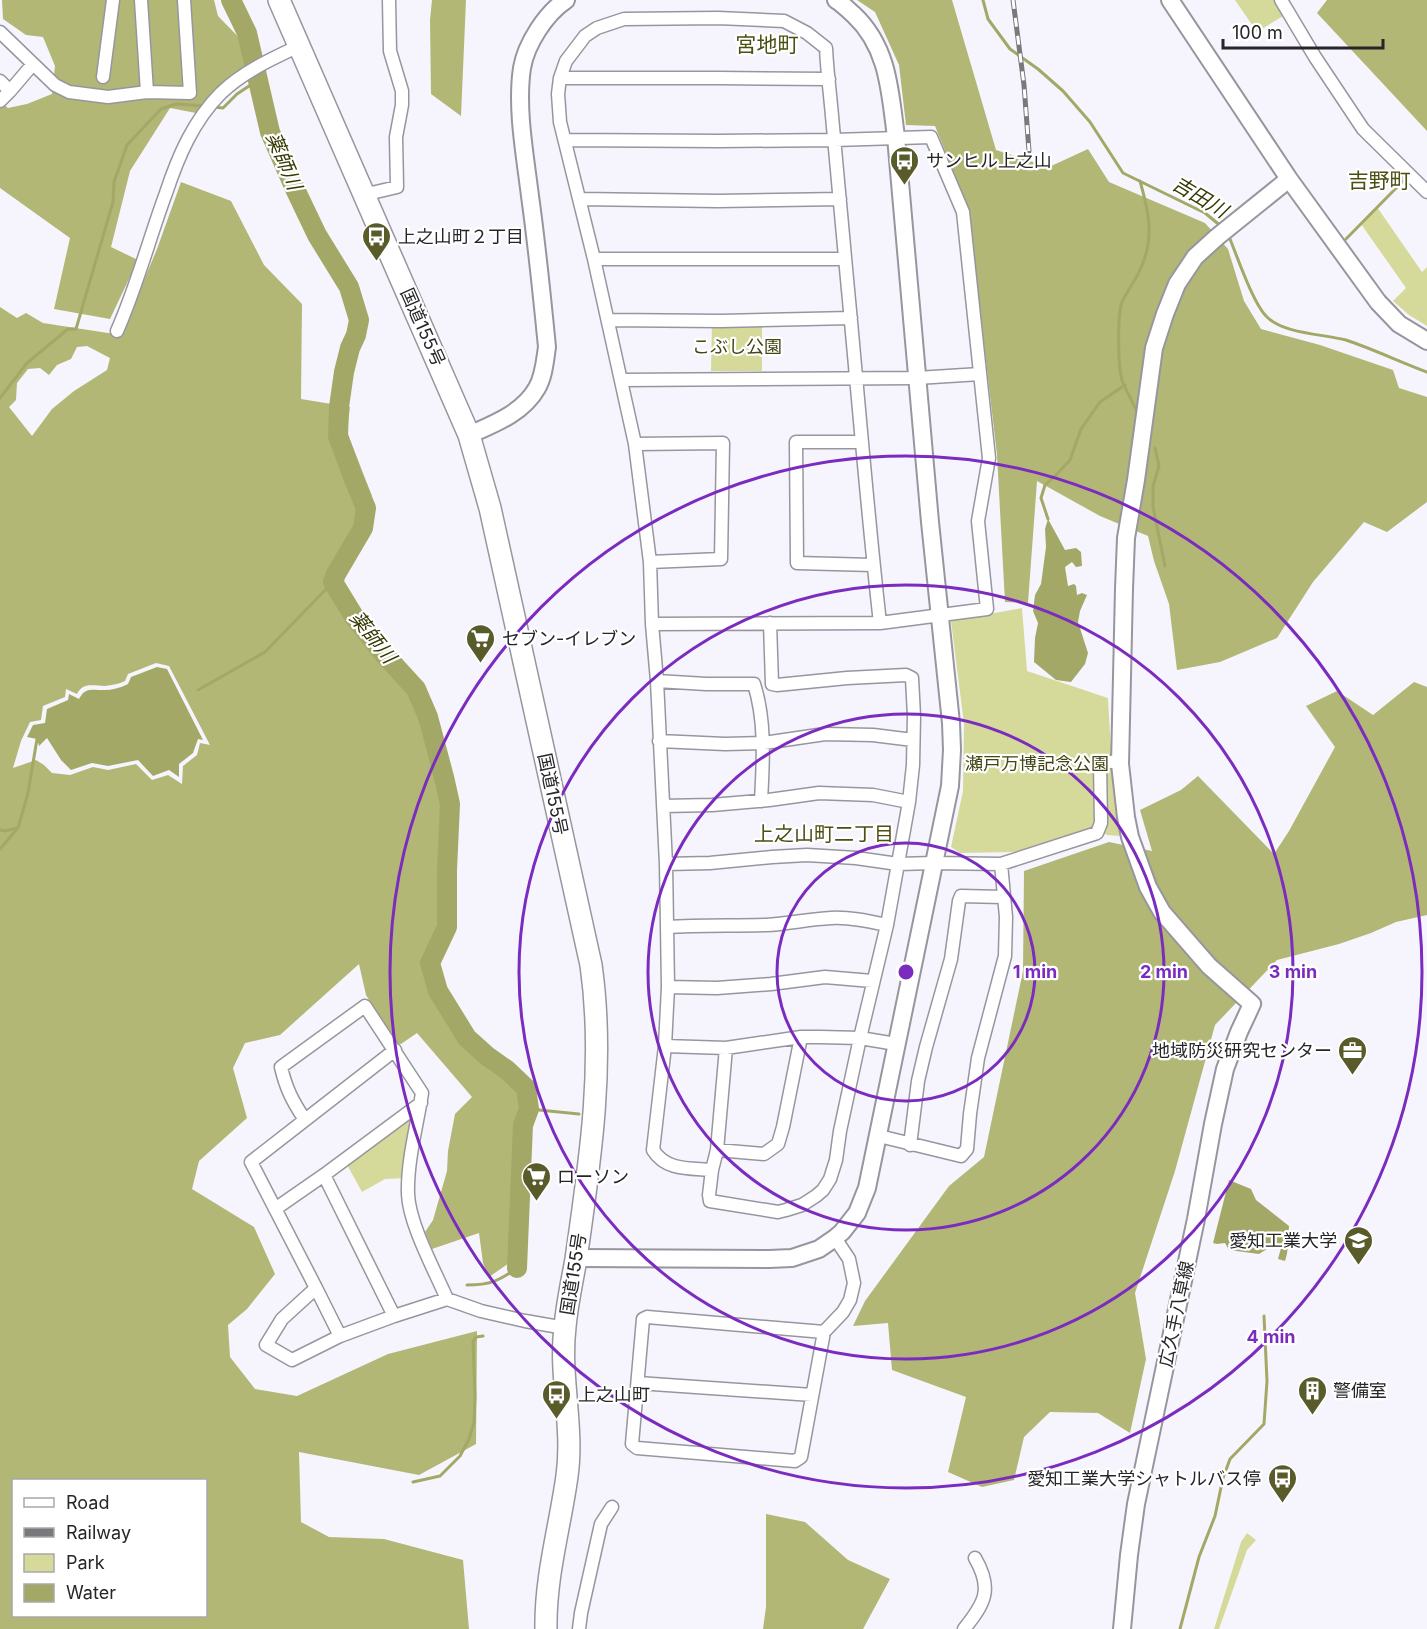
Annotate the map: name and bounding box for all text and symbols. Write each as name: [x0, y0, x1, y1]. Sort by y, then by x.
scale bar: [1223, 12, 1384, 50]
text: 100 m: [1232, 22, 1283, 43]
district label: 宮地町: [736, 32, 799, 57]
water label: 薬師川: [261, 129, 308, 195]
bus stop icon: サンヒル上之山: [889, 144, 921, 186]
place label: サンヒル上之山: [926, 150, 1052, 171]
district label: 吉野町: [1348, 168, 1411, 193]
water label: 吉田川: [1168, 171, 1234, 224]
bus stop icon: 上之山町２丁目: [361, 220, 393, 262]
place label: 上之山町２丁目: [398, 226, 524, 247]
street label: 国道155号: [396, 285, 450, 369]
park label: こぶし公園: [692, 336, 782, 357]
water label: 薬師川: [345, 606, 402, 669]
supermarket icon: セブン-イレブン: [465, 622, 497, 664]
place label: セブン-イレブン: [502, 628, 636, 649]
street label: 国道155号: [534, 751, 572, 837]
park label: 瀬戸万博記念公園: [965, 753, 1109, 774]
district label: 上之山町二丁目: [754, 822, 894, 846]
text: 1 min: [1013, 961, 1057, 982]
text: 2 min: [1140, 961, 1188, 982]
text: 3 min: [1269, 961, 1317, 982]
centre of rings: [896, 962, 916, 982]
office icon: 地域防災研究センター: [1337, 1034, 1369, 1076]
place label: 地域防災研究センター: [1152, 1040, 1332, 1061]
supermarket icon: ローソン: [520, 1160, 552, 1202]
place label: ローソン: [557, 1166, 629, 1187]
school or university icon: 愛知工業大学: [1342, 1224, 1374, 1266]
place label: 愛知工業大学: [1229, 1230, 1337, 1251]
street label: 国道155号: [556, 1231, 590, 1317]
street label: 広久手八草線: [1155, 1259, 1197, 1369]
text: 4 min: [1247, 1326, 1295, 1347]
building icon: 警備室: [1296, 1374, 1328, 1416]
bus stop icon: 上之山町: [541, 1378, 573, 1420]
place label: 警備室: [1333, 1380, 1387, 1401]
place label: 上之山町: [578, 1384, 650, 1405]
bus stop icon: 愛知工業大学シャトルバス停: [1266, 1462, 1298, 1504]
place label: 愛知工業大学シャトルバス停: [1027, 1468, 1261, 1489]
legend: [12, 1479, 207, 1617]
text: Road: [66, 1492, 109, 1513]
text: Railway: [66, 1522, 131, 1543]
text: Park: [66, 1552, 105, 1573]
text: Water: [66, 1582, 116, 1603]

